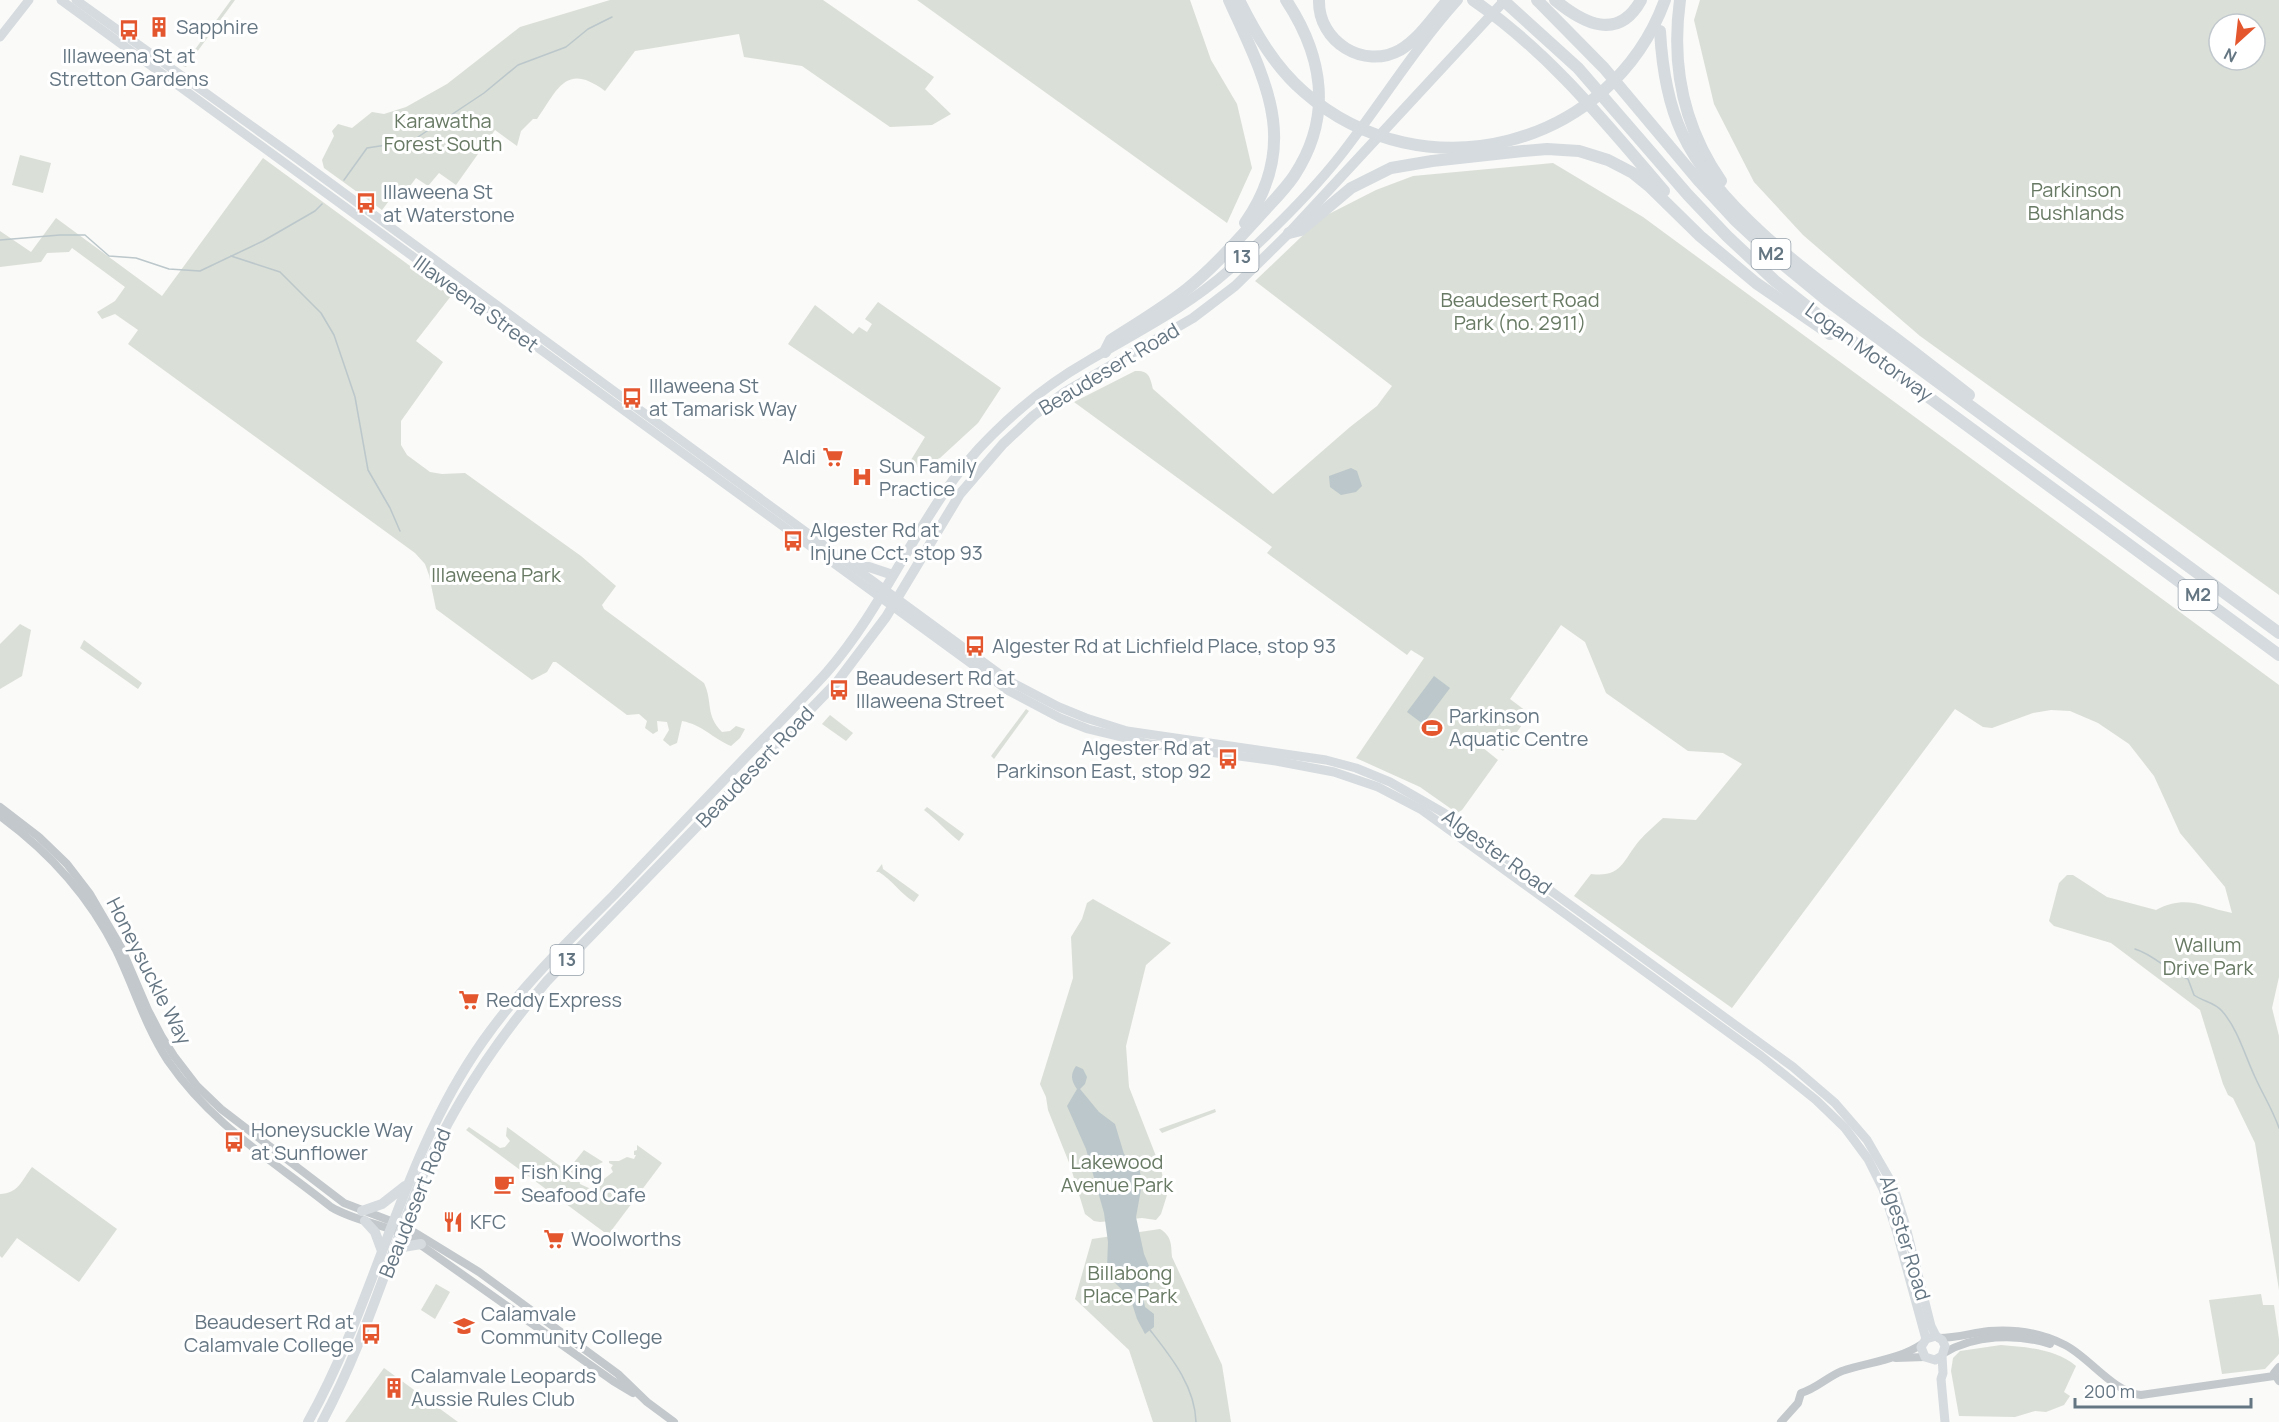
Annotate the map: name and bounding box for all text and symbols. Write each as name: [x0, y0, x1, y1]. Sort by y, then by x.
north arrow: [2207, 12, 2267, 72]
place label: Sapphire: [176, 13, 258, 40]
building icon: Sapphire: [147, 15, 171, 39]
bus stop icon: Illaweena St at Stretton Gardens: [117, 18, 141, 42]
place label: Illaweena St at Stretton Gardens: [49, 42, 209, 92]
text: N: [2220, 43, 2240, 68]
park label: Karawatha Forest South: [384, 107, 502, 157]
park label: Parkinson Bushlands: [2028, 176, 2124, 226]
place label: Illaweena St at Waterstone: [383, 178, 515, 228]
bus stop icon: Illaweena St at Waterstone: [354, 191, 378, 215]
road number: M2: [1752, 239, 1790, 269]
road number: 13: [1226, 242, 1258, 272]
street label: Illaweena Street: [408, 249, 544, 358]
park label: Beaudesert Road Park (no. 2911): [1440, 286, 1600, 336]
street label: Logan Motorway: [1800, 296, 1939, 407]
street label: Beaudesert Road: [1034, 316, 1184, 421]
place label: Illaweena St at Tamarisk Way: [649, 372, 797, 422]
bus stop icon: Illaweena St at Tamarisk Way: [620, 386, 644, 410]
place label: Aldi: [782, 443, 816, 470]
supermarket icon: Aldi: [821, 445, 845, 469]
place label: Sun Family Practice: [879, 452, 977, 502]
hospital icon: Sun Family Practice: [850, 465, 874, 489]
place label: Algester Rd at Injune Cct, stop 93: [810, 516, 983, 566]
bus stop icon: Algester Rd at Injune Cct, stop 93: [781, 529, 805, 553]
park label: Illaweena Park: [431, 561, 562, 588]
road number: M2: [2178, 580, 2218, 610]
place label: Algester Rd at Lichfield Place, stop 93: [992, 632, 1336, 659]
bus stop icon: Algester Rd at Lichfield Place, stop 93: [963, 634, 987, 658]
place label: Beaudesert Rd at Illaweena Street: [856, 664, 1015, 714]
bus stop icon: Beaudesert Rd at Illaweena Street: [827, 678, 851, 702]
street label: Beaudesert Road: [690, 700, 820, 833]
place label: Parkinson Aquatic Centre: [1449, 702, 1589, 752]
sports icon: Parkinson Aquatic Centre: [1420, 716, 1444, 740]
place label: Algester Rd at Parkinson East, stop 92: [996, 734, 1211, 784]
bus stop icon: Algester Rd at Parkinson East, stop 92: [1216, 747, 1240, 771]
street label: Algester Road: [1437, 803, 1558, 901]
street label: Honeysuckle Way: [101, 892, 198, 1049]
park label: Wallum Drive Park: [2163, 931, 2254, 981]
road number: 13: [550, 945, 584, 975]
place label: Reddy Express: [486, 986, 622, 1013]
supermarket icon: Reddy Express: [457, 988, 481, 1012]
place label: Honeysuckle Way at Sunflower: [251, 1116, 413, 1166]
street label: Beaudesert Road: [372, 1124, 457, 1282]
bus stop icon: Honeysuckle Way at Sunflower: [222, 1130, 246, 1154]
park label: Lakewood Avenue Park: [1061, 1148, 1174, 1198]
place label: Fish King Seafood Cafe: [521, 1158, 646, 1208]
cafe icon: Fish King Seafood Cafe: [492, 1172, 516, 1196]
street label: Algester Road: [1874, 1172, 1937, 1304]
place label: KFC: [470, 1208, 506, 1235]
restaurant icon: KFC: [441, 1210, 465, 1234]
place label: Woolworths: [571, 1225, 681, 1252]
supermarket icon: Woolworths: [542, 1227, 566, 1251]
park label: Billabong Place Park: [1083, 1259, 1178, 1309]
place label: Calamvale Community College: [481, 1300, 662, 1350]
place label: Beaudesert Rd at Calamvale College: [184, 1308, 354, 1358]
school or university icon: Calamvale Community College: [452, 1314, 476, 1338]
bus stop icon: Beaudesert Rd at Calamvale College: [359, 1322, 383, 1346]
place label: Calamvale Leopards Aussie Rules Club: [411, 1362, 596, 1412]
scale bar: [2075, 1371, 2250, 1409]
building icon: Calamvale Leopards Aussie Rules Club: [382, 1376, 406, 1400]
text: 200 m: [2084, 1379, 2135, 1403]

